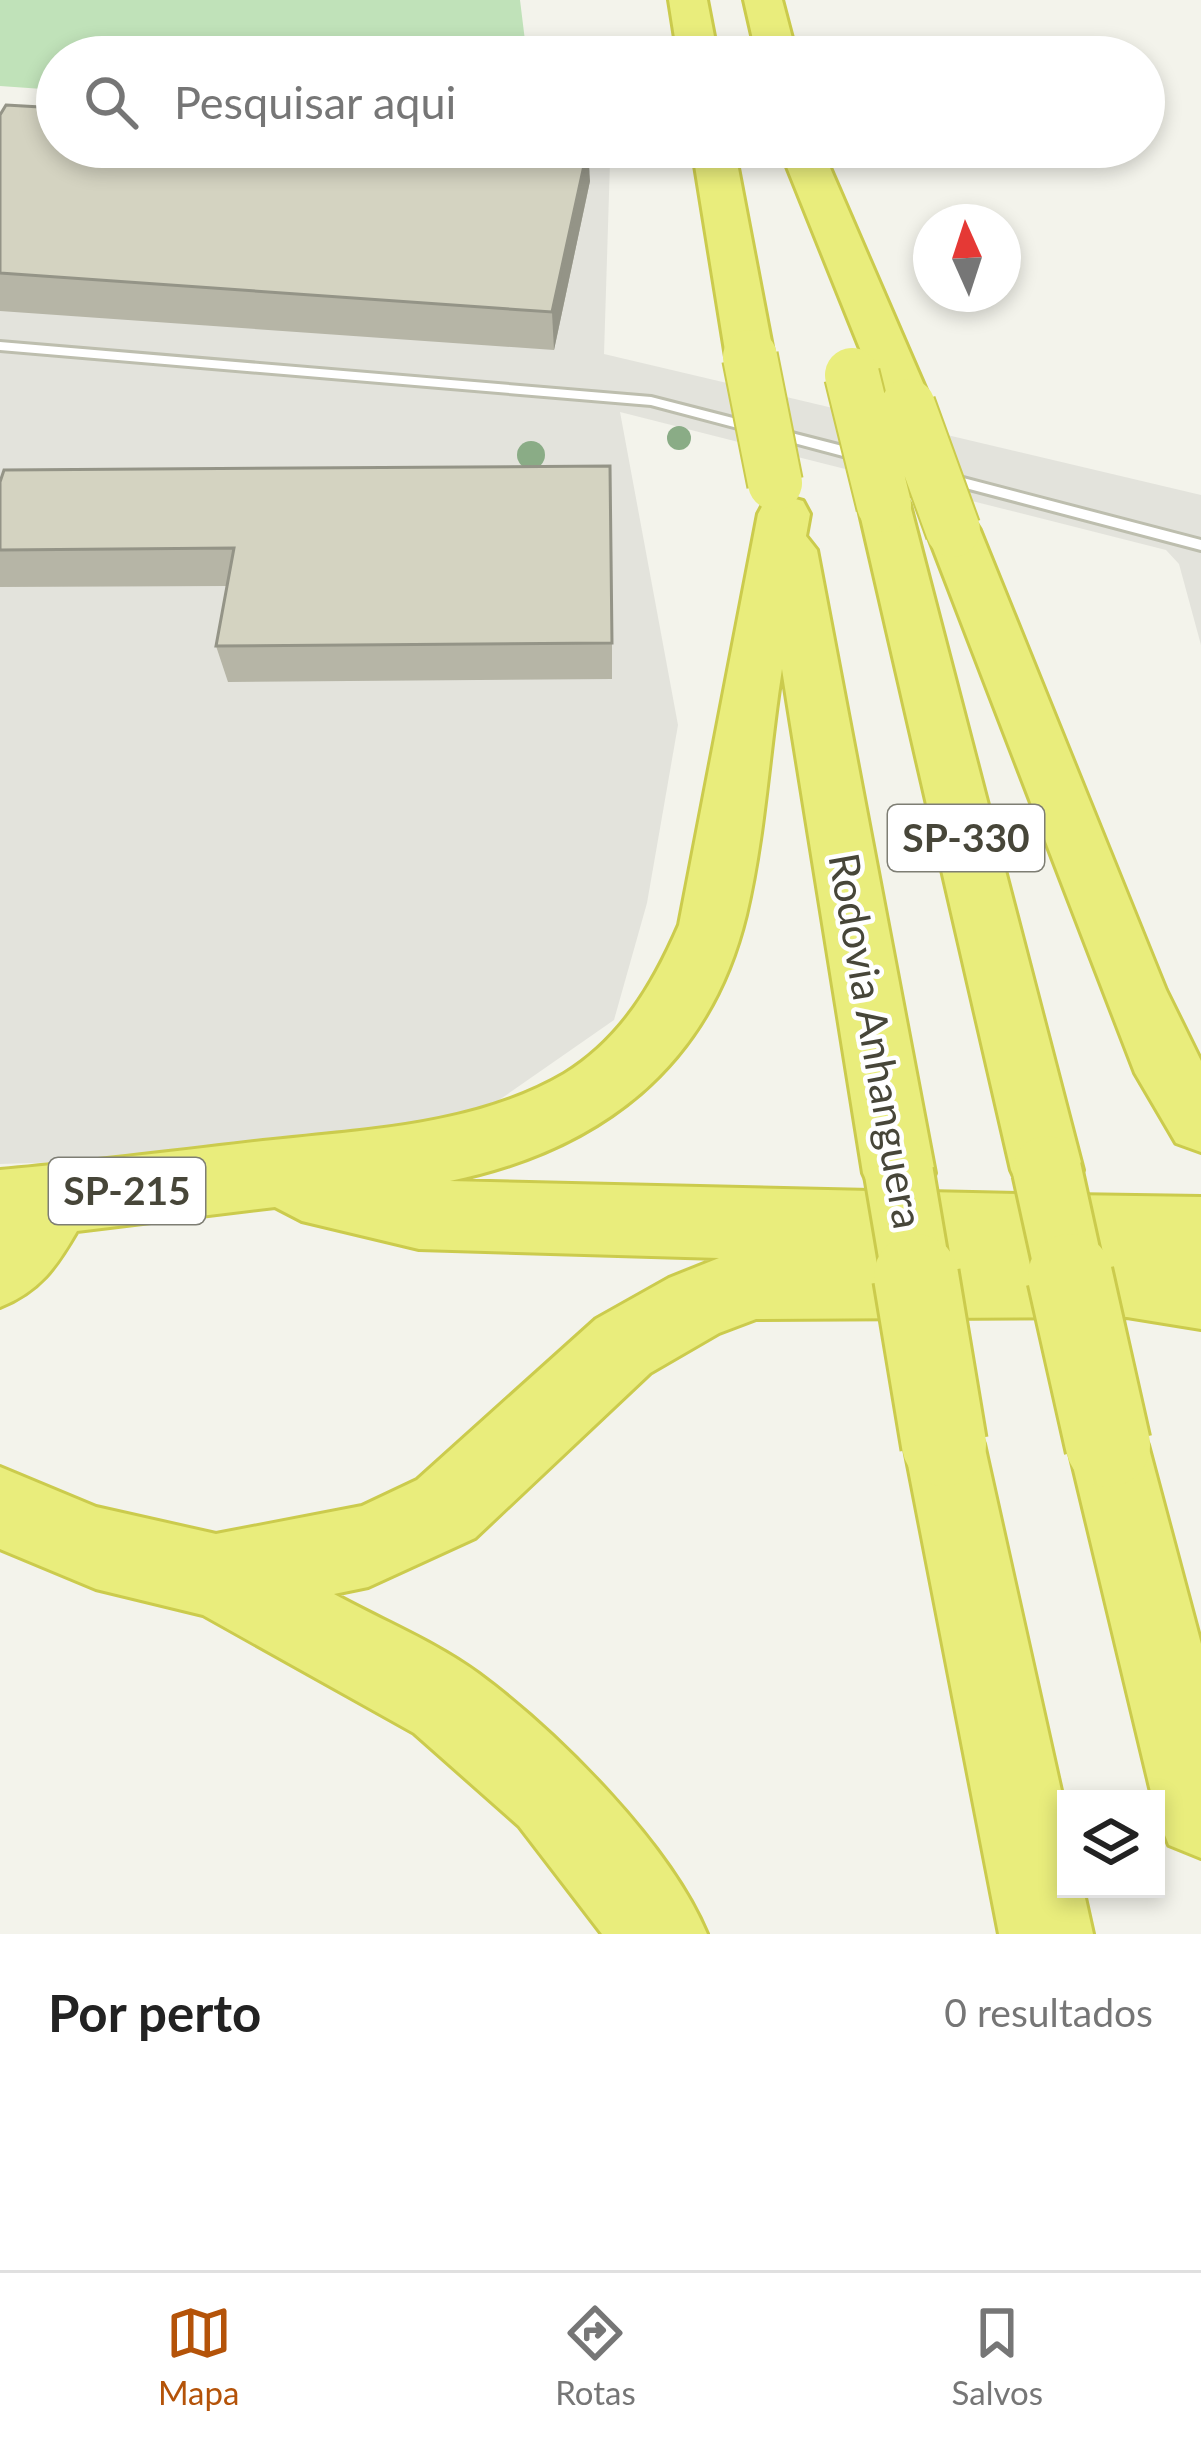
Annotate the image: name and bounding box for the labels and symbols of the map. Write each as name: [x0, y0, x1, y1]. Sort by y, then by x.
north arrow: [913, 204, 1021, 312]
road number: SP-330: [888, 805, 1044, 871]
street label: Rodovia Anhanguera: [819, 849, 935, 1232]
road number: SP-215: [49, 1158, 205, 1224]

